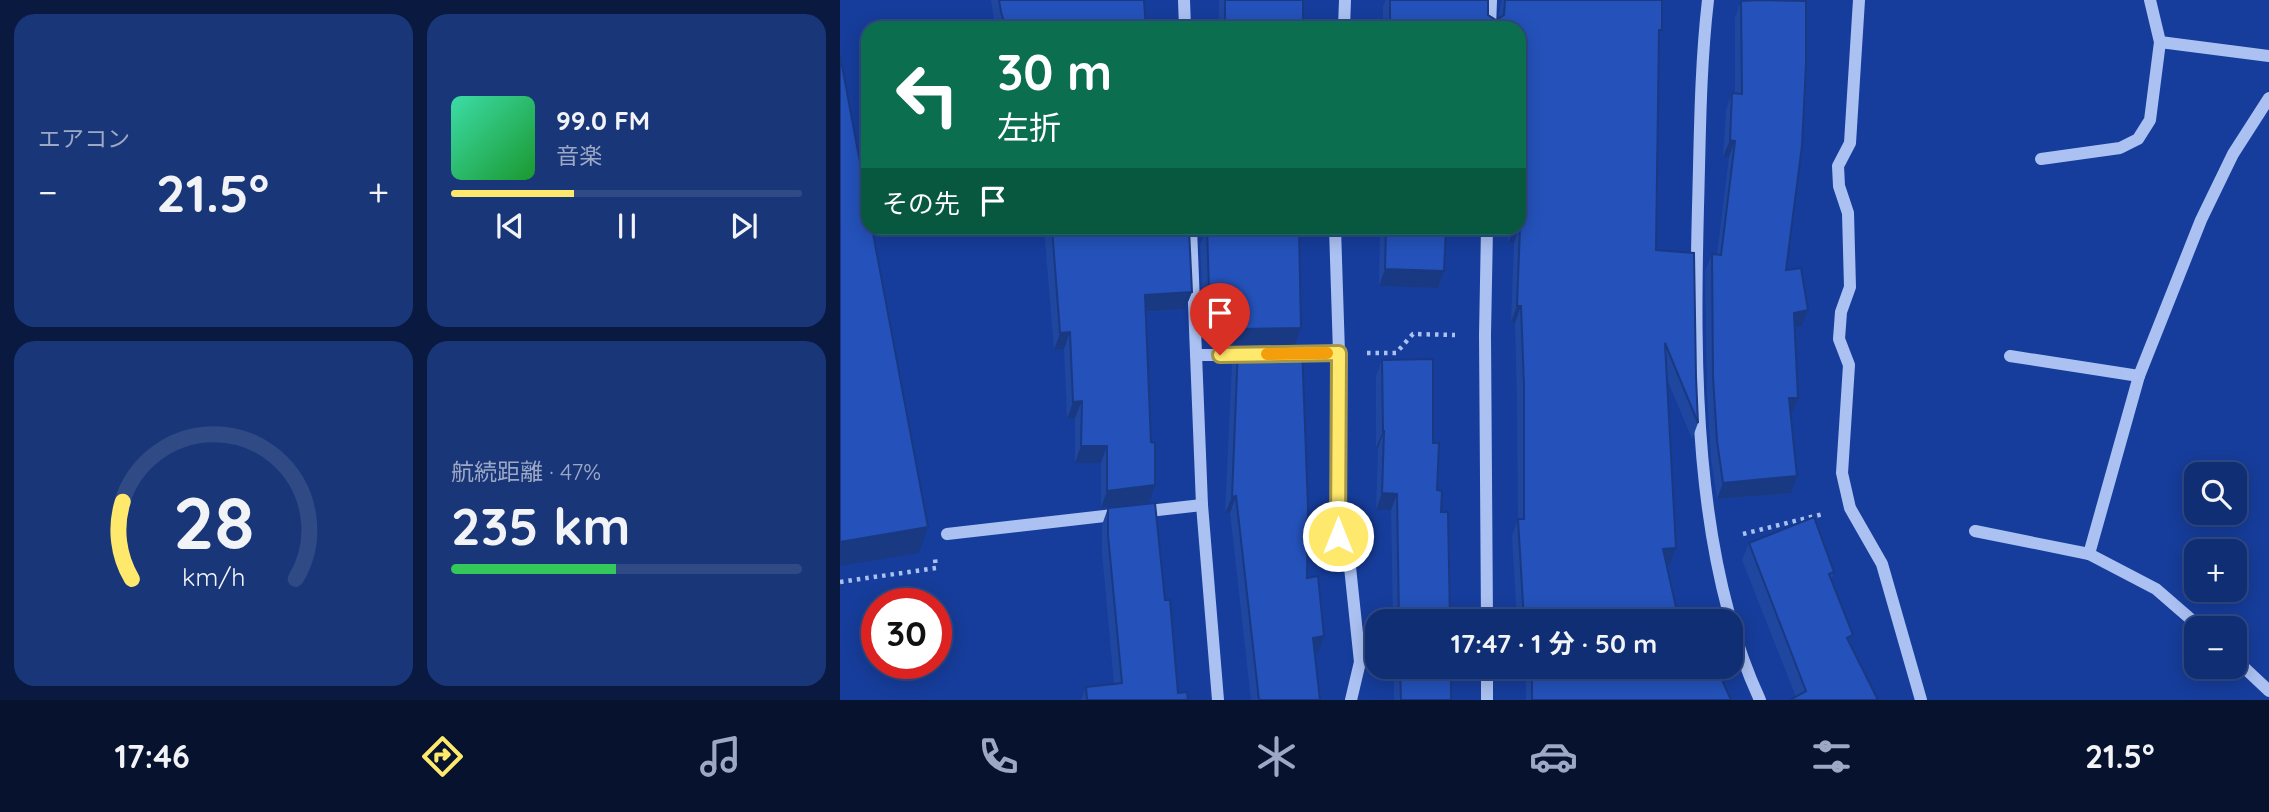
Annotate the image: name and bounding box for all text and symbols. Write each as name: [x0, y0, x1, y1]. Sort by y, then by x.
text: 30 m: [997, 41, 1112, 102]
icon: left: [882, 49, 973, 140]
text: 99.0 FM: [556, 104, 650, 137]
text: 左折: [997, 107, 1061, 147]
text: エアコン: [38, 124, 130, 153]
text: 音楽: [556, 141, 602, 170]
text: 21.5°: [156, 160, 269, 225]
text: −: [38, 168, 58, 216]
text: +: [368, 168, 389, 216]
icon: arrive: [974, 182, 1012, 220]
text: その先: [882, 187, 960, 220]
icon: previous: [491, 207, 529, 245]
icon: pause: [608, 207, 646, 245]
icon: next: [725, 207, 763, 245]
pin: [1190, 283, 1250, 355]
icon: arrive: [1201, 294, 1239, 332]
text: 航続距離 · 47%: [451, 457, 601, 486]
map controls: [2184, 462, 2247, 679]
button: search: [2184, 462, 2247, 525]
text: 28: [173, 477, 254, 568]
text: 235 km: [451, 493, 631, 558]
position arrow: [1301, 499, 1375, 573]
button: +: [2184, 539, 2247, 602]
text: km/h: [182, 561, 245, 592]
speed limit sign: 30: [861, 588, 952, 679]
button: −: [2184, 616, 2247, 679]
text: 17:47 · 1 分 · 50 m: [1451, 627, 1657, 660]
icon: directions: [418, 732, 467, 781]
icon: music: [696, 732, 745, 781]
icon: phone: [974, 732, 1023, 781]
icon: climate: [1252, 732, 1301, 781]
icon: car: [1529, 732, 1578, 781]
icon: filters: [1807, 732, 1856, 781]
text: 17:46: [114, 736, 190, 776]
text: 21.5°: [2085, 736, 2155, 776]

